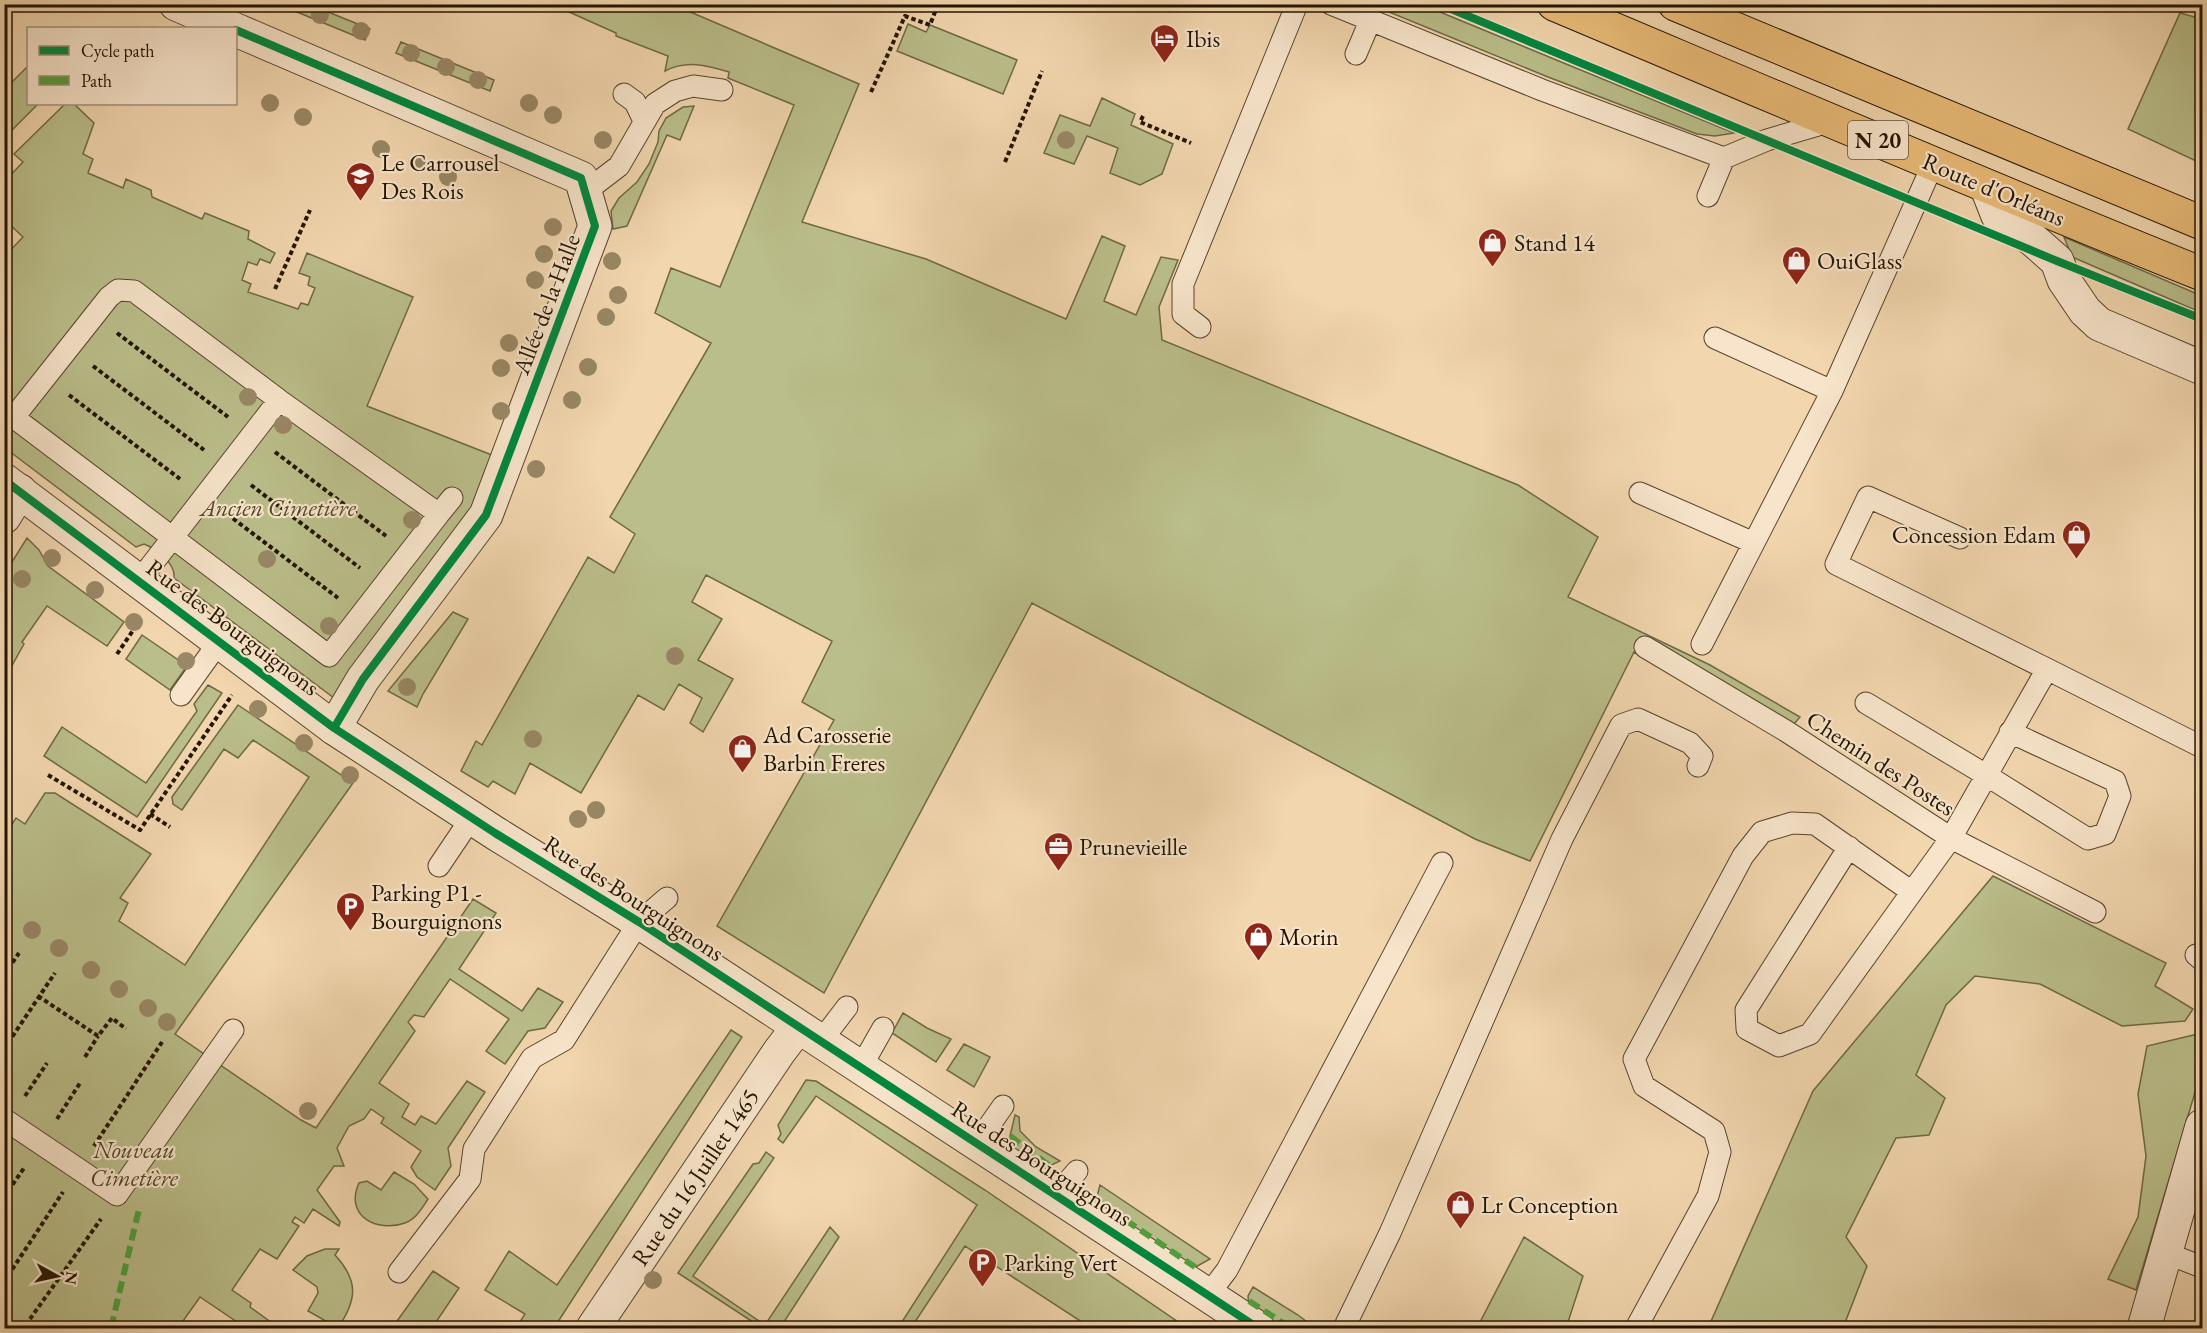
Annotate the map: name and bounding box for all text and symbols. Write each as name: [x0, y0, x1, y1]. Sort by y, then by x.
hotel icon: Ibis: [1149, 22, 1181, 64]
place label: Ibis: [1186, 23, 1220, 54]
legend: [27, 27, 237, 105]
text: Cycle path: [81, 39, 155, 62]
text: Path: [81, 69, 112, 92]
road number: N 20: [1848, 121, 1908, 159]
street label: Route d'Orléans: [1918, 145, 2070, 233]
place label: Le Carrousel Des Rois: [381, 147, 499, 206]
school or university icon: Le Carrousel Des Rois: [344, 160, 376, 202]
shop icon: Stand 14: [1477, 226, 1509, 268]
place label: Stand 14: [1514, 227, 1595, 258]
street label: Allée de la Halle: [505, 229, 587, 379]
shop icon: OuiGlass: [1780, 244, 1812, 286]
place label: OuiGlass: [1817, 245, 1902, 276]
park label: Ancien Cimetière: [198, 492, 357, 523]
shop icon: Concession Edam: [2061, 518, 2093, 560]
place label: Concession Edam: [1892, 519, 2056, 550]
street label: Rue des Bourguignons: [140, 552, 326, 702]
street label: Chemin des Postes: [1801, 703, 1961, 823]
place label: Ad Carosserie Barbin Freres: [762, 719, 891, 778]
shop icon: Ad Carosserie Barbin Freres: [726, 732, 758, 774]
street label: Rue des Bourguignons: [538, 828, 730, 968]
office icon: Prunevieille: [1042, 830, 1074, 872]
place label: Prunevieille: [1079, 831, 1187, 862]
place label: Parking P1 - Bourguignons: [371, 877, 502, 936]
parking icon: Parking P1 - Bourguignons: [334, 890, 366, 932]
shop icon: Morin: [1242, 920, 1274, 962]
place label: Morin: [1279, 921, 1339, 952]
street label: Rue du 16 Juillet 1465: [624, 1082, 766, 1272]
street label: Rue des Bourguignons: [946, 1093, 1138, 1233]
park label: Nouveau Cimetière: [90, 1134, 179, 1193]
shop icon: Lr Conception: [1444, 1188, 1476, 1230]
place label: Lr Conception: [1481, 1189, 1619, 1220]
north arrow: [27, 1246, 87, 1306]
parking icon: Parking Vert: [967, 1246, 999, 1288]
place label: Parking Vert: [1004, 1247, 1118, 1278]
text: N: [60, 1270, 83, 1286]

